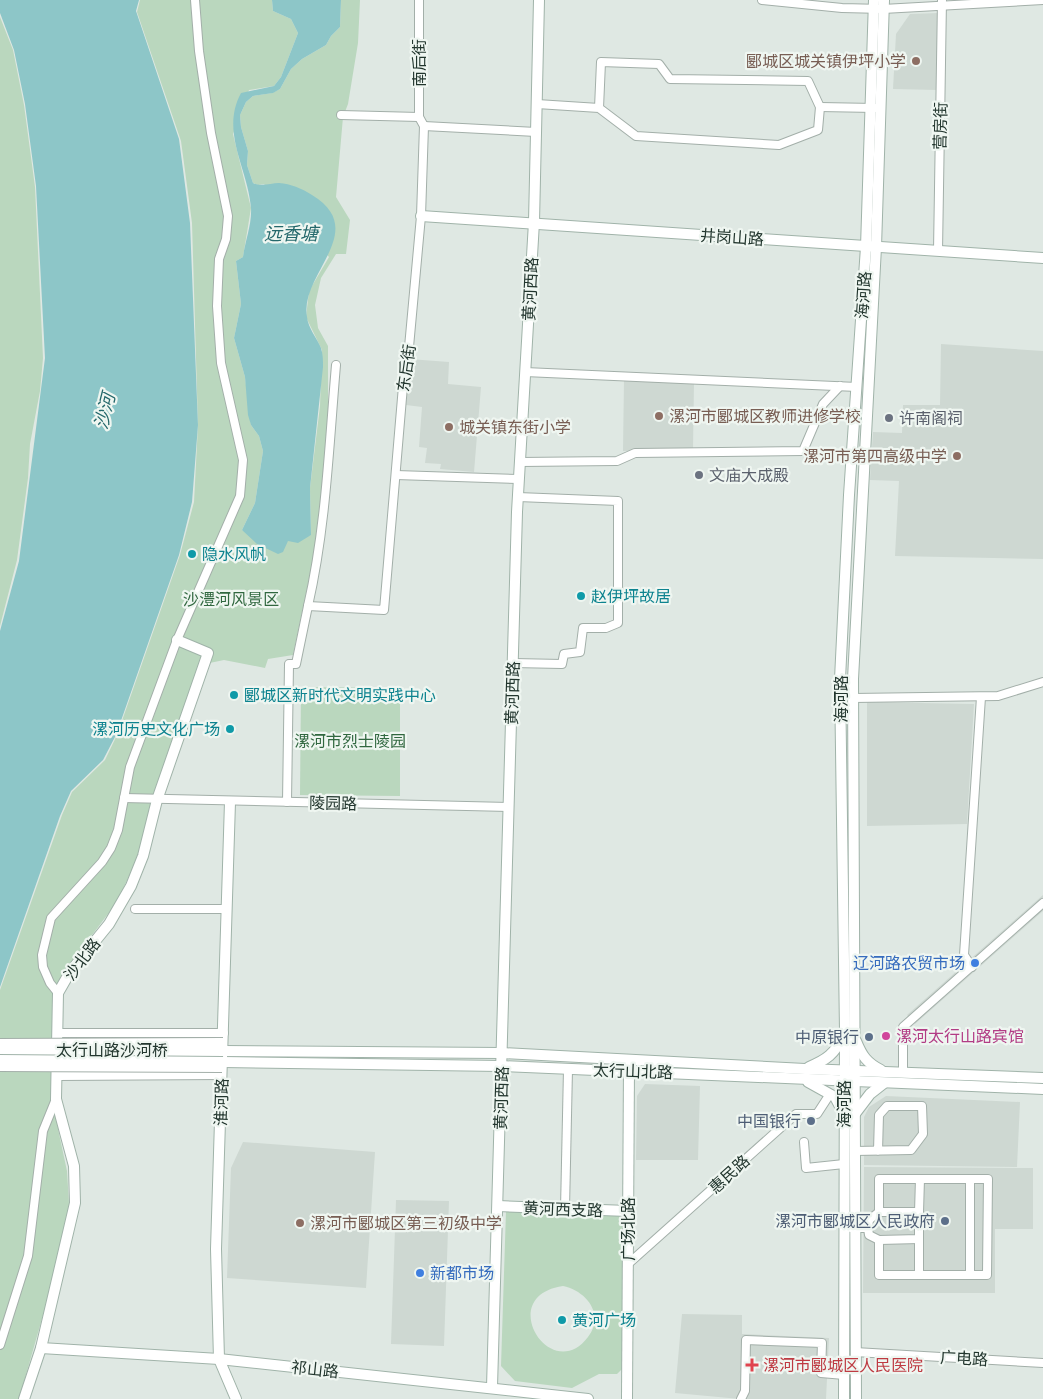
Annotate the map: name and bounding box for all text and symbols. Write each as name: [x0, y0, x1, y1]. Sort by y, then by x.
street label: 南后街: [410, 39, 428, 87]
place label: 郾城区城关镇伊坪小学: [746, 52, 906, 70]
marker: 郾城区城关镇伊坪小学: [910, 55, 922, 67]
street label: 营房街: [931, 102, 949, 150]
water label: 远香塘: [264, 223, 321, 243]
street label: 井岗山路: [699, 226, 765, 248]
street label: 黄河西路: [519, 257, 541, 321]
street label: 海河路: [852, 270, 874, 320]
street label: 东后街: [394, 343, 418, 393]
water label: 沙河: [90, 388, 119, 431]
place label: 漯河市郾城区教师进修学校: [669, 407, 861, 425]
place label: 许南阁祠: [899, 409, 963, 427]
marker: 漯河市郾城区教师进修学校: [653, 410, 665, 422]
marker: 许南阁祠: [883, 412, 895, 424]
place label: 城关镇东街小学: [459, 418, 571, 436]
marker: 城关镇东街小学: [443, 421, 455, 433]
place label: 漯河市第四高级中学: [803, 447, 947, 465]
marker: 漯河市第四高级中学: [951, 450, 963, 462]
place label: 文庙大成殿: [709, 466, 789, 484]
marker: 文庙大成殿: [693, 469, 705, 481]
place label: 隐水风帆: [202, 545, 266, 563]
marker: 隐水风帆: [186, 548, 198, 560]
place label: 赵伊坪故居: [591, 587, 671, 605]
park label: 沙澧河风景区: [183, 590, 279, 608]
marker: 赵伊坪故居: [575, 590, 587, 602]
street label: 黄河西路: [502, 661, 522, 725]
street label: 海河路: [832, 675, 850, 723]
place label: 郾城区新时代文明实践中心: [244, 686, 436, 704]
marker: 郾城区新时代文明实践中心: [228, 689, 240, 701]
place label: 漯河历史文化广场: [92, 720, 220, 738]
marker: 漯河历史文化广场: [224, 723, 236, 735]
park label: 漯河市烈士陵园: [294, 732, 406, 750]
street label: 陵园路: [309, 794, 357, 812]
street label: 沙北路: [60, 934, 104, 984]
place label: 辽河路农贸市场: [853, 954, 965, 972]
marker: 辽河路农贸市场: [969, 957, 981, 969]
place label: 漯河太行山路宾馆: [896, 1027, 1024, 1045]
place label: 中原银行: [795, 1028, 859, 1046]
marker: 漯河太行山路宾馆: [880, 1030, 892, 1042]
marker: 中原银行: [863, 1031, 875, 1043]
street label: 太行山路沙河桥: [56, 1041, 168, 1059]
street label: 太行山北路: [593, 1061, 673, 1081]
street label: 黄河西路: [491, 1066, 511, 1130]
street label: 淮河路: [211, 1078, 231, 1126]
street label: 海河路: [835, 1080, 853, 1128]
place label: 中国银行: [737, 1112, 801, 1130]
marker: 中国银行: [805, 1115, 817, 1127]
street label: 惠民路: [705, 1151, 753, 1197]
street label: 广场北路: [619, 1197, 637, 1261]
street label: 黄河西支路: [523, 1199, 603, 1219]
place label: 漯河市郾城区人民政府: [775, 1212, 935, 1230]
place label: 漯河市郾城区第三初级中学: [310, 1214, 502, 1232]
marker: 漯河市郾城区人民政府: [939, 1215, 951, 1227]
marker: 漯河市郾城区第三初级中学: [294, 1217, 306, 1229]
place label: 新都市场: [430, 1264, 494, 1282]
marker: 新都市场: [414, 1267, 426, 1279]
place label: 黄河广场: [572, 1311, 636, 1329]
marker: 黄河广场: [556, 1314, 568, 1326]
street label: 广电路: [940, 1348, 988, 1368]
place label: 漯河市郾城区人民医院: [763, 1356, 923, 1374]
street label: 祁山路: [290, 1358, 340, 1380]
marker: 漯河市郾城区人民医院: [745, 1358, 759, 1372]

